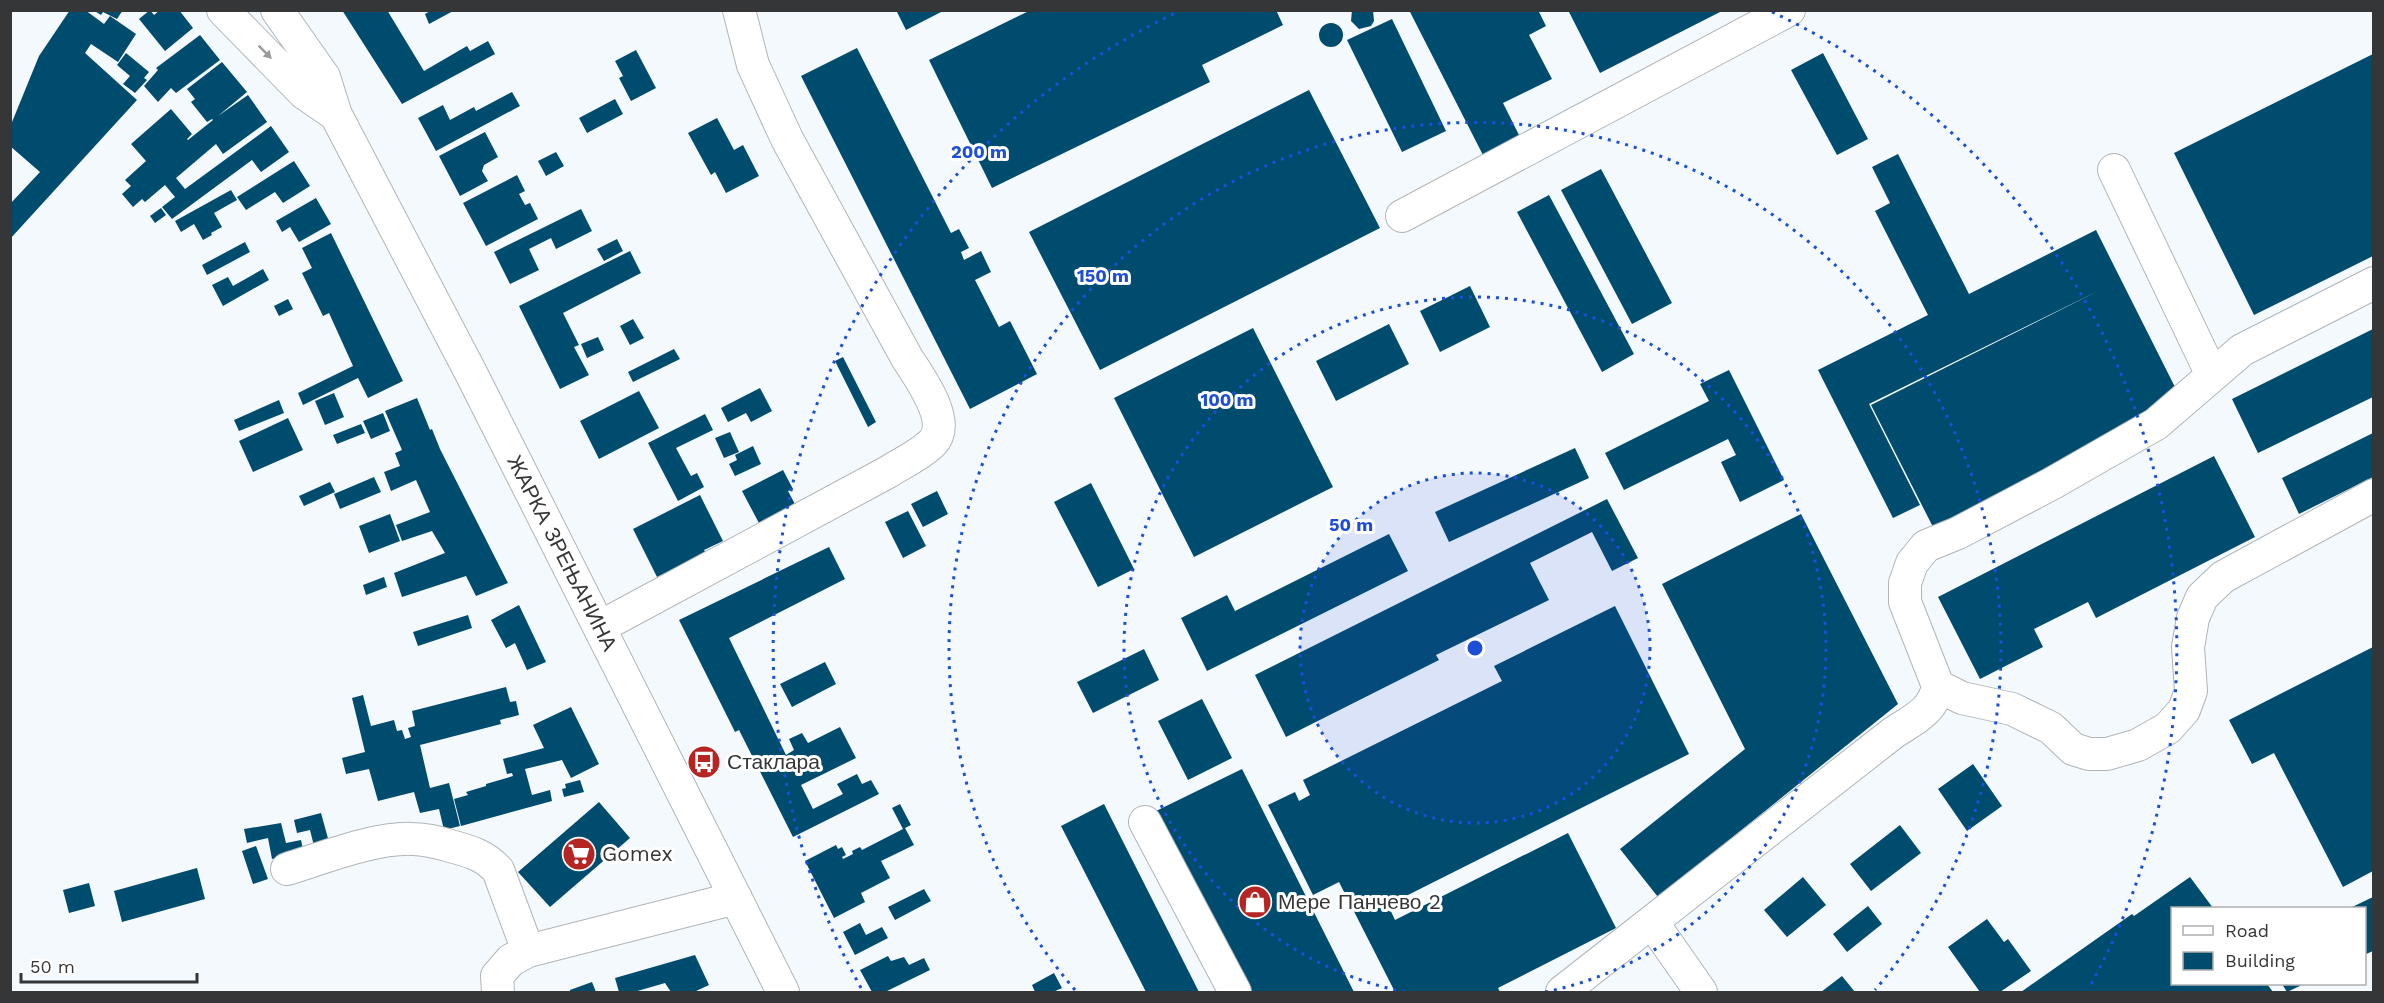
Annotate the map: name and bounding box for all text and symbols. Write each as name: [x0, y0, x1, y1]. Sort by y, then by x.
one-way arrow: [257, 45, 272, 59]
text: 200 m: [951, 141, 1007, 162]
text: 150 m: [1077, 265, 1129, 286]
text: 100 m: [1200, 389, 1254, 410]
street label: ЖАРКА ЗРЕЊАНИНА: [502, 451, 623, 655]
text: 50 m: [1329, 514, 1373, 535]
centre of rings: [1465, 638, 1485, 658]
bus stop icon: Стаклара: [686, 744, 722, 780]
place label: Стаклара: [727, 749, 820, 774]
supermarket icon: Gomex: [561, 836, 597, 872]
place label: Gomex: [602, 841, 673, 866]
shop icon: Мере Панчево 2: [1237, 884, 1273, 920]
place label: Мере Панчево 2: [1278, 889, 1441, 914]
legend: [2171, 907, 2366, 985]
text: Road: [2225, 920, 2269, 941]
scale bar: [21, 946, 196, 984]
text: Building: [2225, 950, 2295, 971]
text: 50 m: [30, 956, 75, 977]

